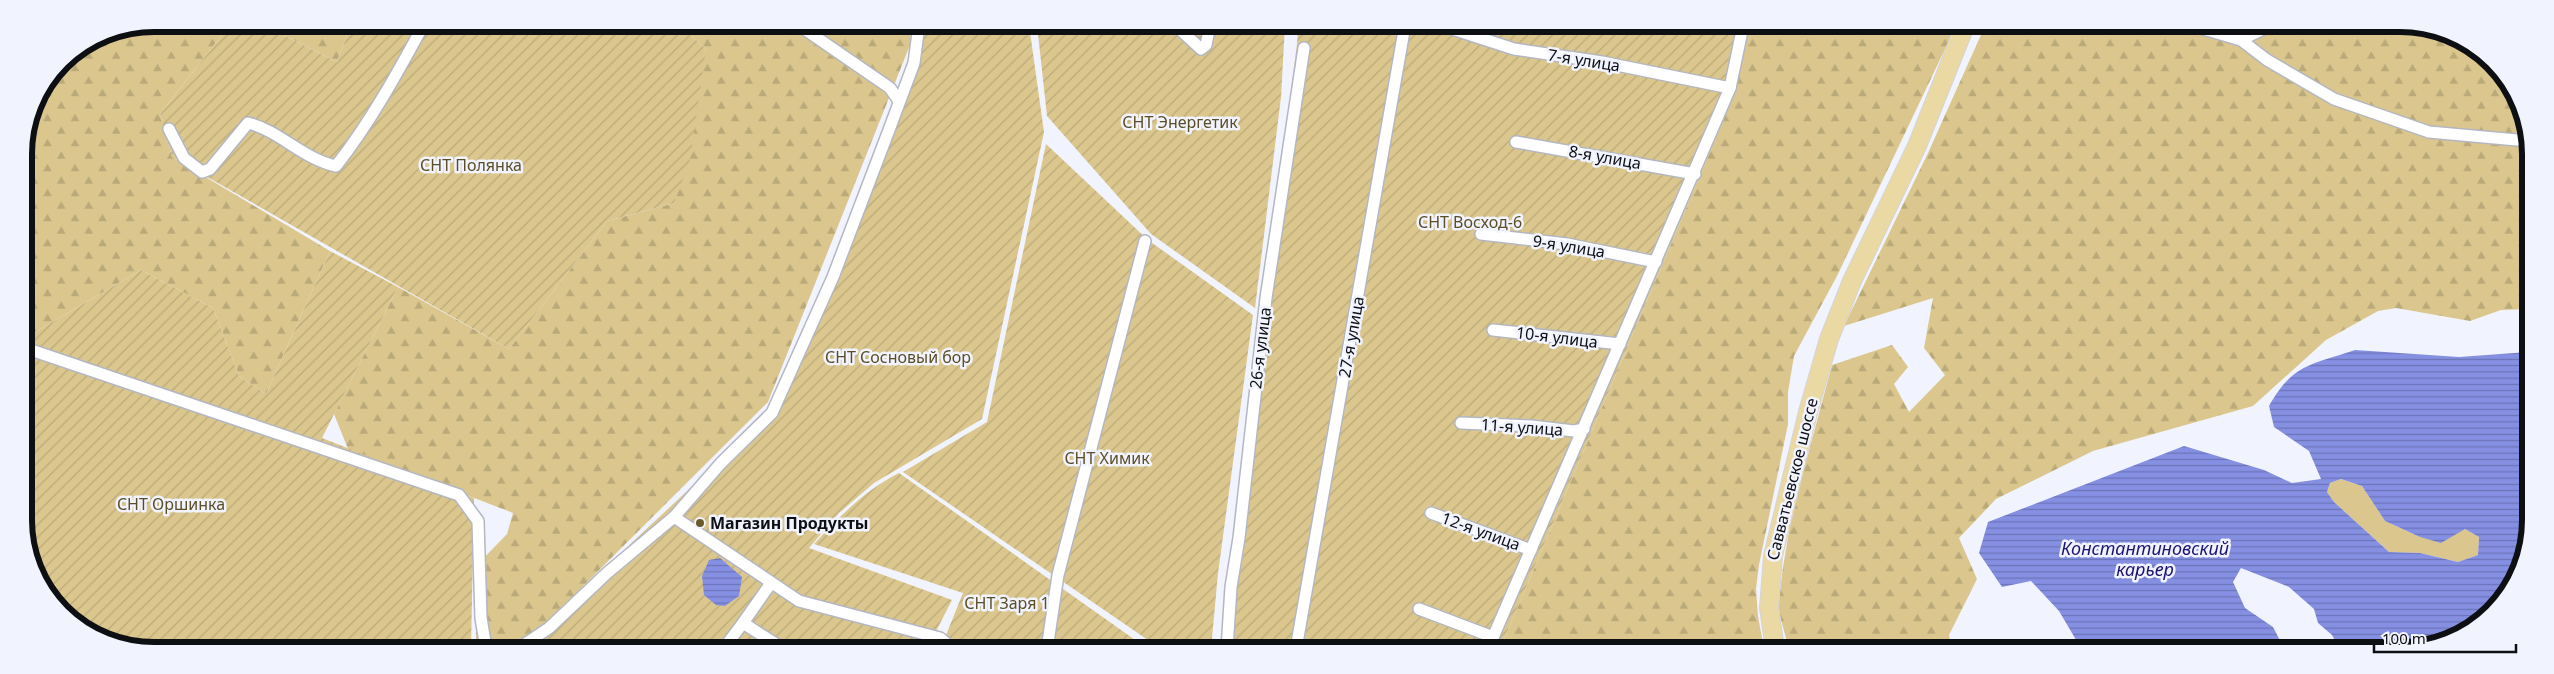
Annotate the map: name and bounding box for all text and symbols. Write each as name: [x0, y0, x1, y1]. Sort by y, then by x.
street label: 7-я улица: [1546, 43, 1622, 77]
park label: СНТ Энергетик: [1122, 111, 1238, 133]
street label: 8-я улица: [1567, 140, 1643, 174]
park label: СНТ Полянка: [420, 154, 522, 176]
park label: СНТ Восход-6: [1418, 211, 1522, 233]
street label: 9-я улица: [1531, 229, 1607, 263]
street label: 27-я улица: [1333, 295, 1369, 379]
street label: 26-я улица: [1244, 306, 1276, 390]
street label: 10-я улица: [1515, 321, 1599, 353]
park label: СНТ Сосновый бор: [825, 346, 971, 368]
street label: Савватьевское шоссе: [1761, 395, 1823, 562]
street label: 11-я улица: [1480, 413, 1564, 441]
park label: СНТ Химик: [1064, 447, 1150, 469]
park label: СНТ Оршинка: [117, 493, 225, 515]
street label: 12-я улица: [1439, 507, 1523, 555]
place label: Магазин Продукты: [710, 512, 869, 534]
marker: Магазин Продукты: [694, 517, 706, 529]
water label: Константиновский карьер: [2061, 536, 2229, 581]
park label: СНТ Заря 1: [964, 592, 1050, 614]
scale bar: [2374, 622, 2516, 654]
text: 100 m: [2382, 628, 2426, 648]

